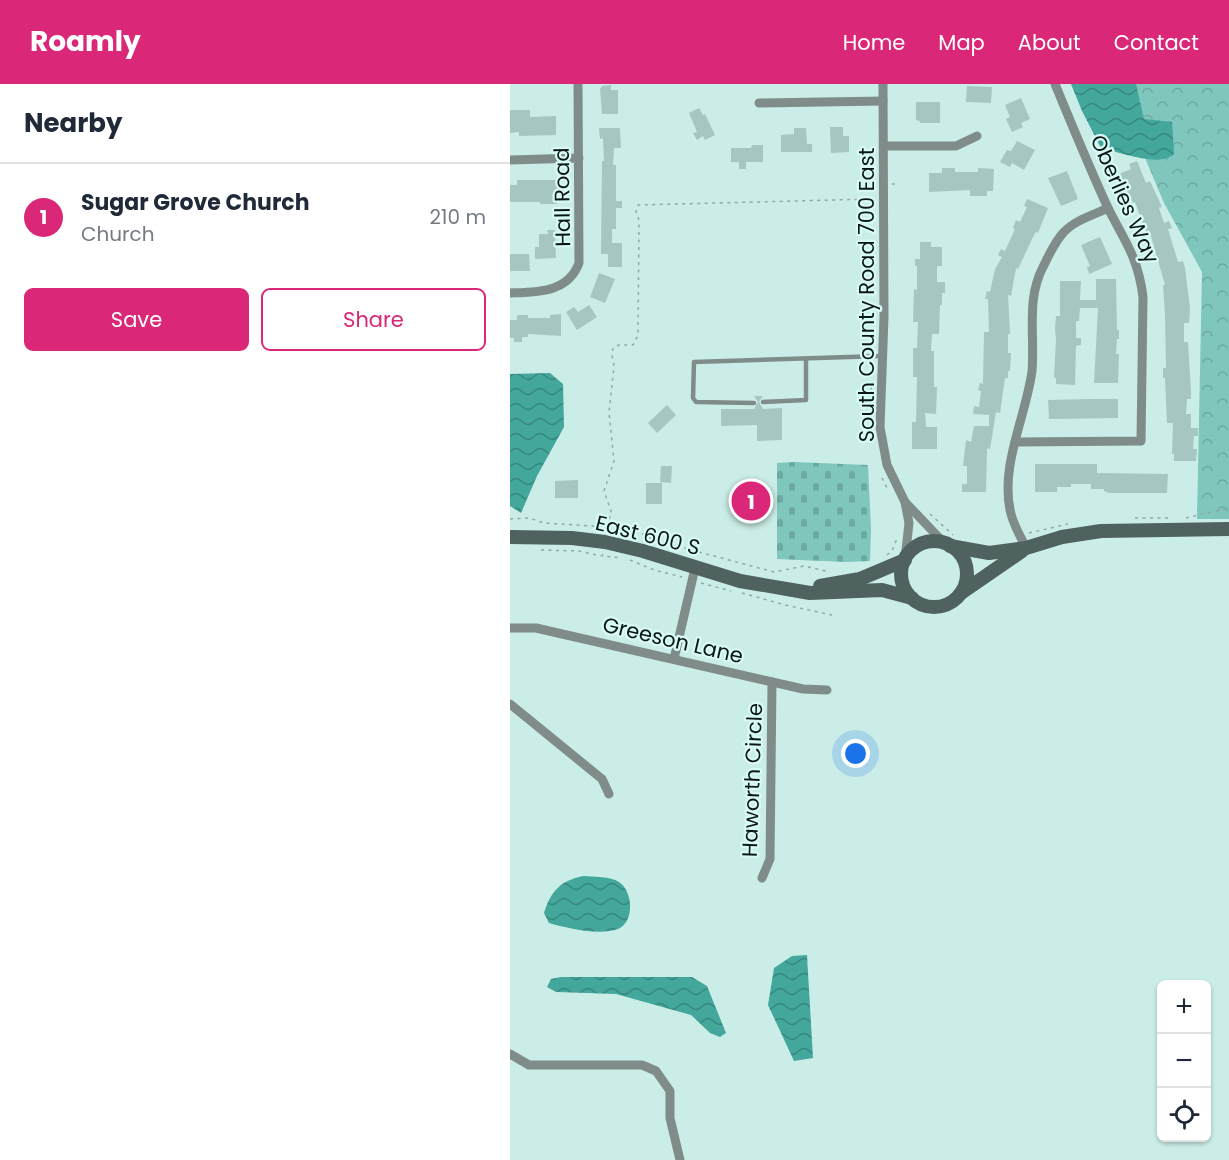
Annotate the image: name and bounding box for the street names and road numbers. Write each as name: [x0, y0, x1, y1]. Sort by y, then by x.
street label: Oberlies Way: [1084, 130, 1166, 268]
street label: Hall Road: [547, 147, 577, 247]
street label: South County Road 700 East: [852, 148, 881, 442]
street label: East 600 S: [593, 508, 703, 562]
street label: Greeson Lane: [600, 610, 746, 670]
street label: Haworth Circle: [735, 703, 769, 857]

